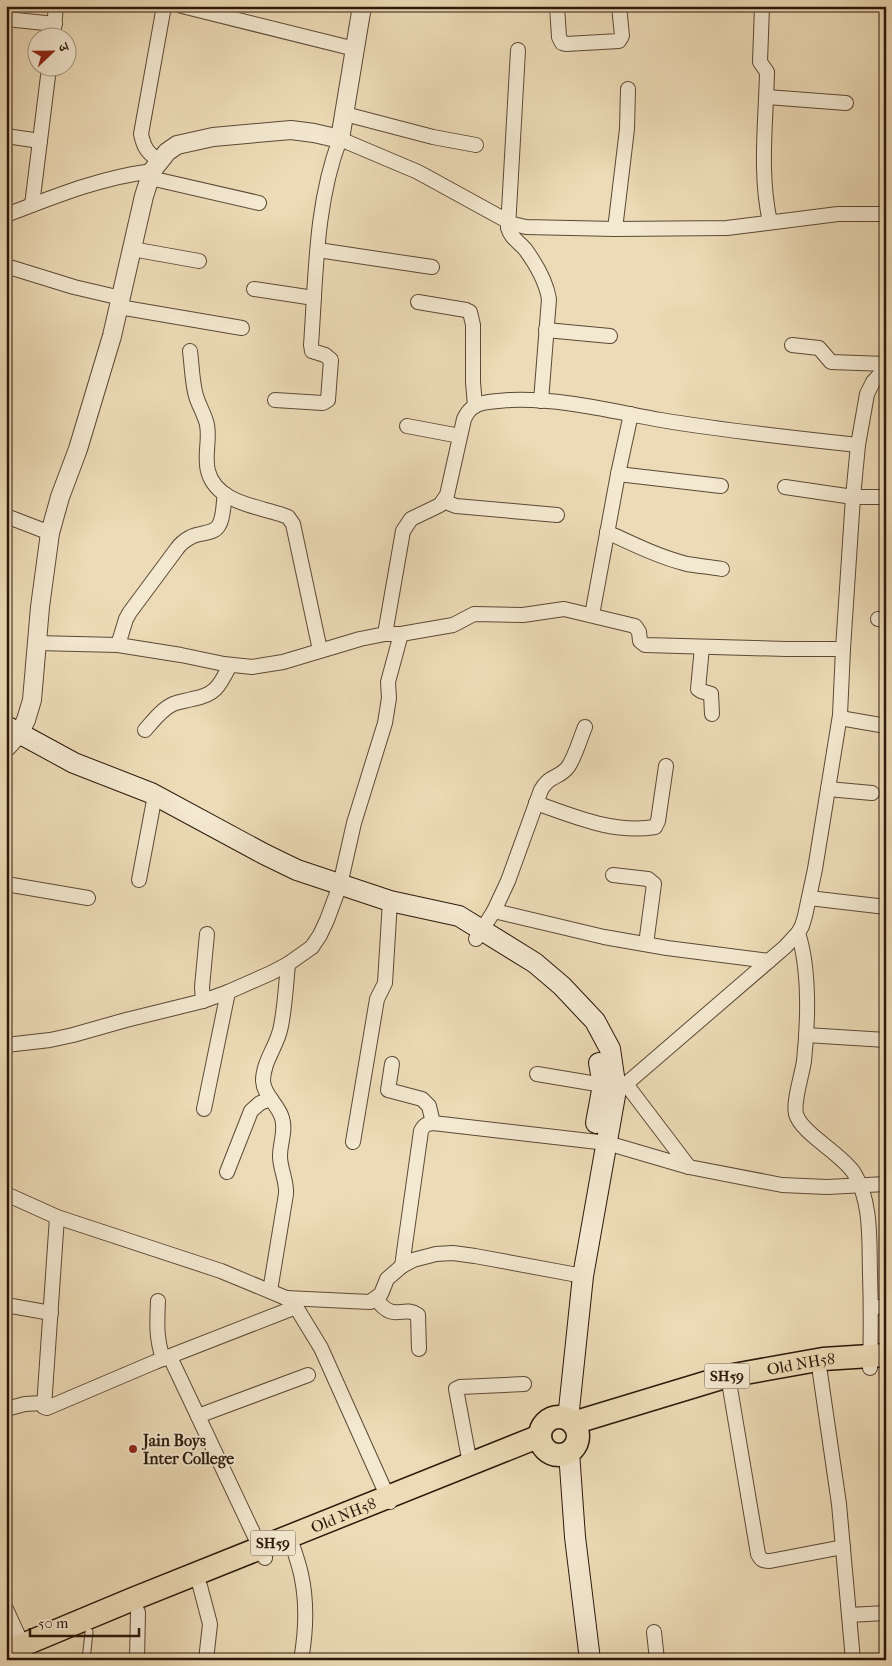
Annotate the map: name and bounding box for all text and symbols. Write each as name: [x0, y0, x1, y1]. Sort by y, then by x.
north arrow: [28, 28, 78, 78]
text: उ: [54, 40, 73, 55]
street label: Old NH58: [765, 1349, 836, 1378]
road number: SH59: [704, 1364, 750, 1388]
place label: Jain Boys Inter College: [141, 1431, 234, 1469]
marker: Jain Boys Inter College: [127, 1443, 139, 1455]
street label: Old NH58: [308, 1493, 379, 1536]
road number: SH59: [250, 1530, 296, 1556]
scale bar: [30, 1606, 139, 1638]
text: 50 m: [38, 1614, 69, 1632]

